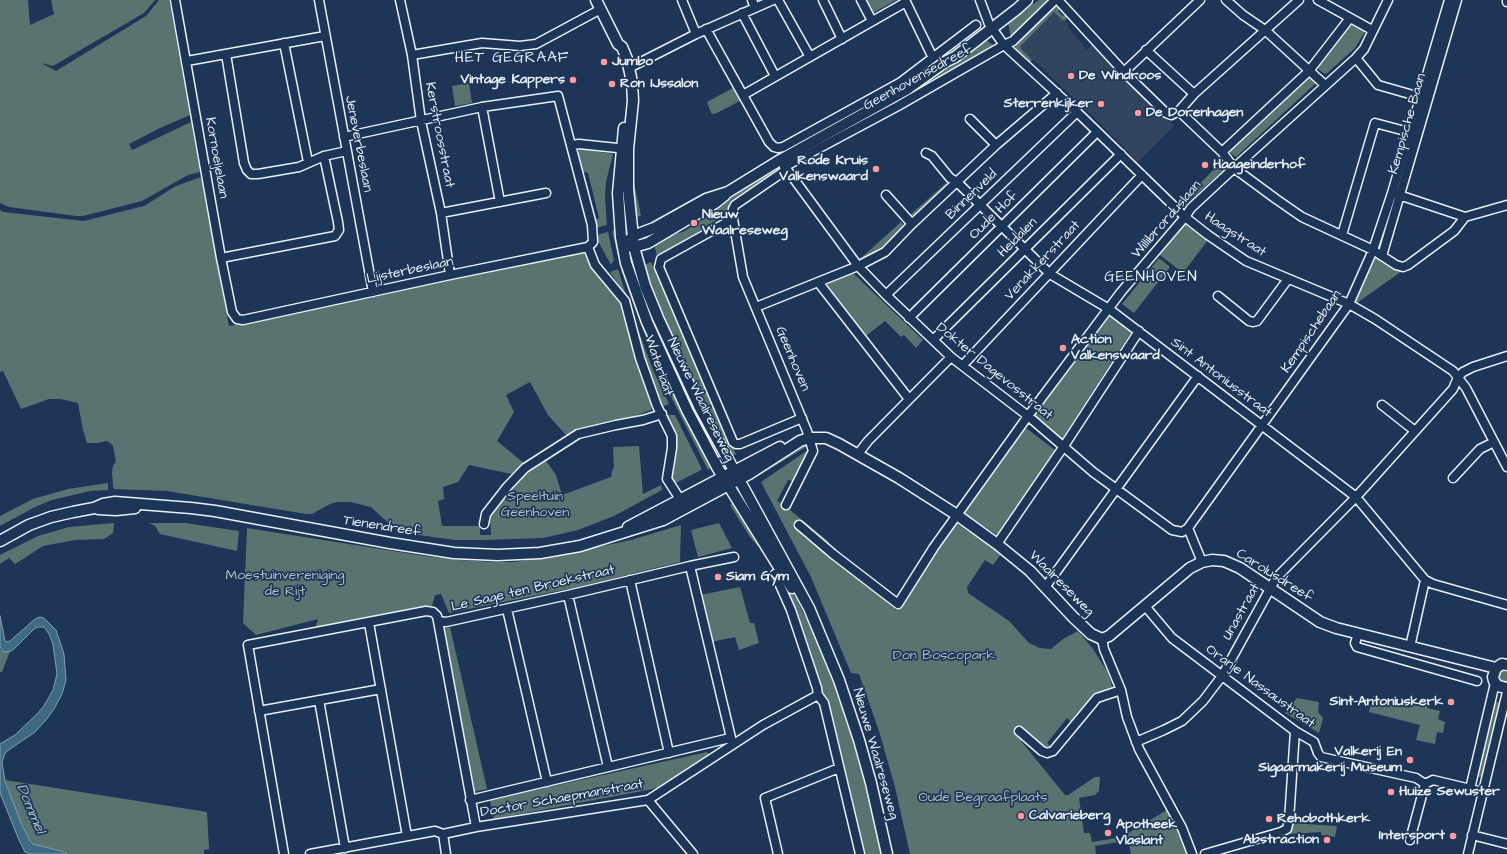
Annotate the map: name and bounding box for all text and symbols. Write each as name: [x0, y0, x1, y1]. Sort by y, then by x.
street label: Geenhovensedreef: [861, 41, 975, 115]
district label: HET GEGRAAF: [455, 50, 569, 68]
place label: Jumbo: [612, 54, 653, 70]
marker: Jumbo: [599, 57, 609, 67]
place label: De Windroos: [1079, 68, 1161, 84]
marker: De Windroos: [1066, 71, 1076, 81]
place label: Vintage Kappers: [460, 72, 565, 88]
street label: Kempische Baan: [1386, 72, 1430, 176]
marker: Vintage Kappers: [568, 75, 578, 85]
place label: Ron IJssalon: [620, 76, 698, 92]
marker: Ron IJssalon: [607, 79, 617, 89]
street label: Kerstroosstraat: [421, 81, 457, 189]
street label: Jeneverbeslaan: [340, 94, 376, 194]
place label: Sterrenkijker: [1004, 96, 1093, 112]
marker: Sterrenkijker: [1096, 99, 1106, 109]
place label: De Dorenhagen: [1146, 105, 1243, 121]
marker: De Dorenhagen: [1133, 108, 1143, 118]
street label: Kornoeljelaan: [201, 116, 231, 200]
place label: Rode Kruis Valkenswaard: [779, 153, 868, 186]
place label: Haageinderhof: [1213, 157, 1305, 173]
marker: Haageinderhof: [1200, 160, 1210, 170]
marker: Rode Kruis Valkenswaard: [871, 164, 881, 174]
street label: Binnenveld: [943, 166, 1001, 224]
street label: Willibrorduslaan: [1129, 178, 1205, 262]
street label: Oude Hof: [966, 188, 1022, 244]
place label: Nieuw Waalreseweg: [702, 207, 788, 240]
street label: Haagstraat: [1201, 209, 1269, 261]
street label: Heidalen: [995, 215, 1041, 261]
marker: Nieuw Waalreseweg: [689, 218, 699, 228]
street label: Venakkerstraat: [1002, 218, 1084, 304]
street label: Lijsterbeslaan: [365, 254, 455, 288]
district label: GEENHOVEN: [1104, 269, 1198, 287]
street label: Kempischebaan: [1278, 287, 1346, 377]
street label: Dokter Dagevosstraat: [932, 320, 1056, 424]
street label: Geenhoven: [771, 324, 813, 394]
place label: Action Valkenswaard: [1071, 332, 1160, 364]
street label: Waterlaat: [640, 333, 676, 399]
street label: Sint Antoniusstraat: [1167, 334, 1275, 422]
street label: Nieuwe Waalreseweg: [663, 335, 737, 465]
marker: Action Valkenswaard: [1058, 343, 1068, 353]
park label: Speeltuin Geenhoven: [501, 489, 569, 522]
street label: Tienendreef: [342, 513, 422, 541]
street label: Carolusdreef: [1233, 546, 1315, 606]
street label: Waalreseweg: [1025, 548, 1097, 620]
street label: Le Sage ten Broekstraat: [450, 562, 616, 616]
park label: Moestuinvereniging de Rijt: [226, 568, 344, 600]
place label: Siam Gym: [726, 569, 789, 585]
marker: Siam Gym: [713, 572, 723, 582]
street label: Unastraat: [1220, 581, 1264, 643]
street label: Oranje Nassaustraat: [1202, 642, 1318, 732]
park label: Don Boscopark: [893, 648, 995, 664]
street label: Nieuwe Waalreseweg: [848, 686, 902, 822]
place label: Sint-Antoniuskerk: [1330, 694, 1443, 710]
marker: Sint-Antoniuskerk: [1446, 697, 1456, 707]
place label: Valkerij En Sigaarmakerij Museum: [1258, 744, 1402, 776]
marker: Valkerij En Sigaarmakerij Museum: [1405, 755, 1415, 765]
street label: Doctor Schaepmanstraat: [479, 776, 645, 822]
water label: Dommel: [12, 782, 48, 836]
place label: Huize Sewuster: [1399, 784, 1500, 800]
marker: Huize Sewuster: [1386, 787, 1396, 797]
park label: Oude Begraafplaats: [919, 790, 1047, 806]
place label: Calvarieberg: [1029, 808, 1110, 824]
marker: Calvarieberg: [1016, 811, 1026, 821]
place label: Rehobothkerk: [1277, 811, 1370, 827]
marker: Rehobothkerk: [1264, 814, 1274, 824]
place label: Apotheek Vlaslant: [1116, 817, 1177, 850]
marker: Apotheek Vlaslant: [1103, 828, 1113, 838]
place label: Intersport: [1379, 828, 1445, 844]
marker: Intersport: [1448, 831, 1458, 841]
place label: Abstraction: [1243, 832, 1319, 848]
marker: Abstraction: [1322, 835, 1332, 845]

